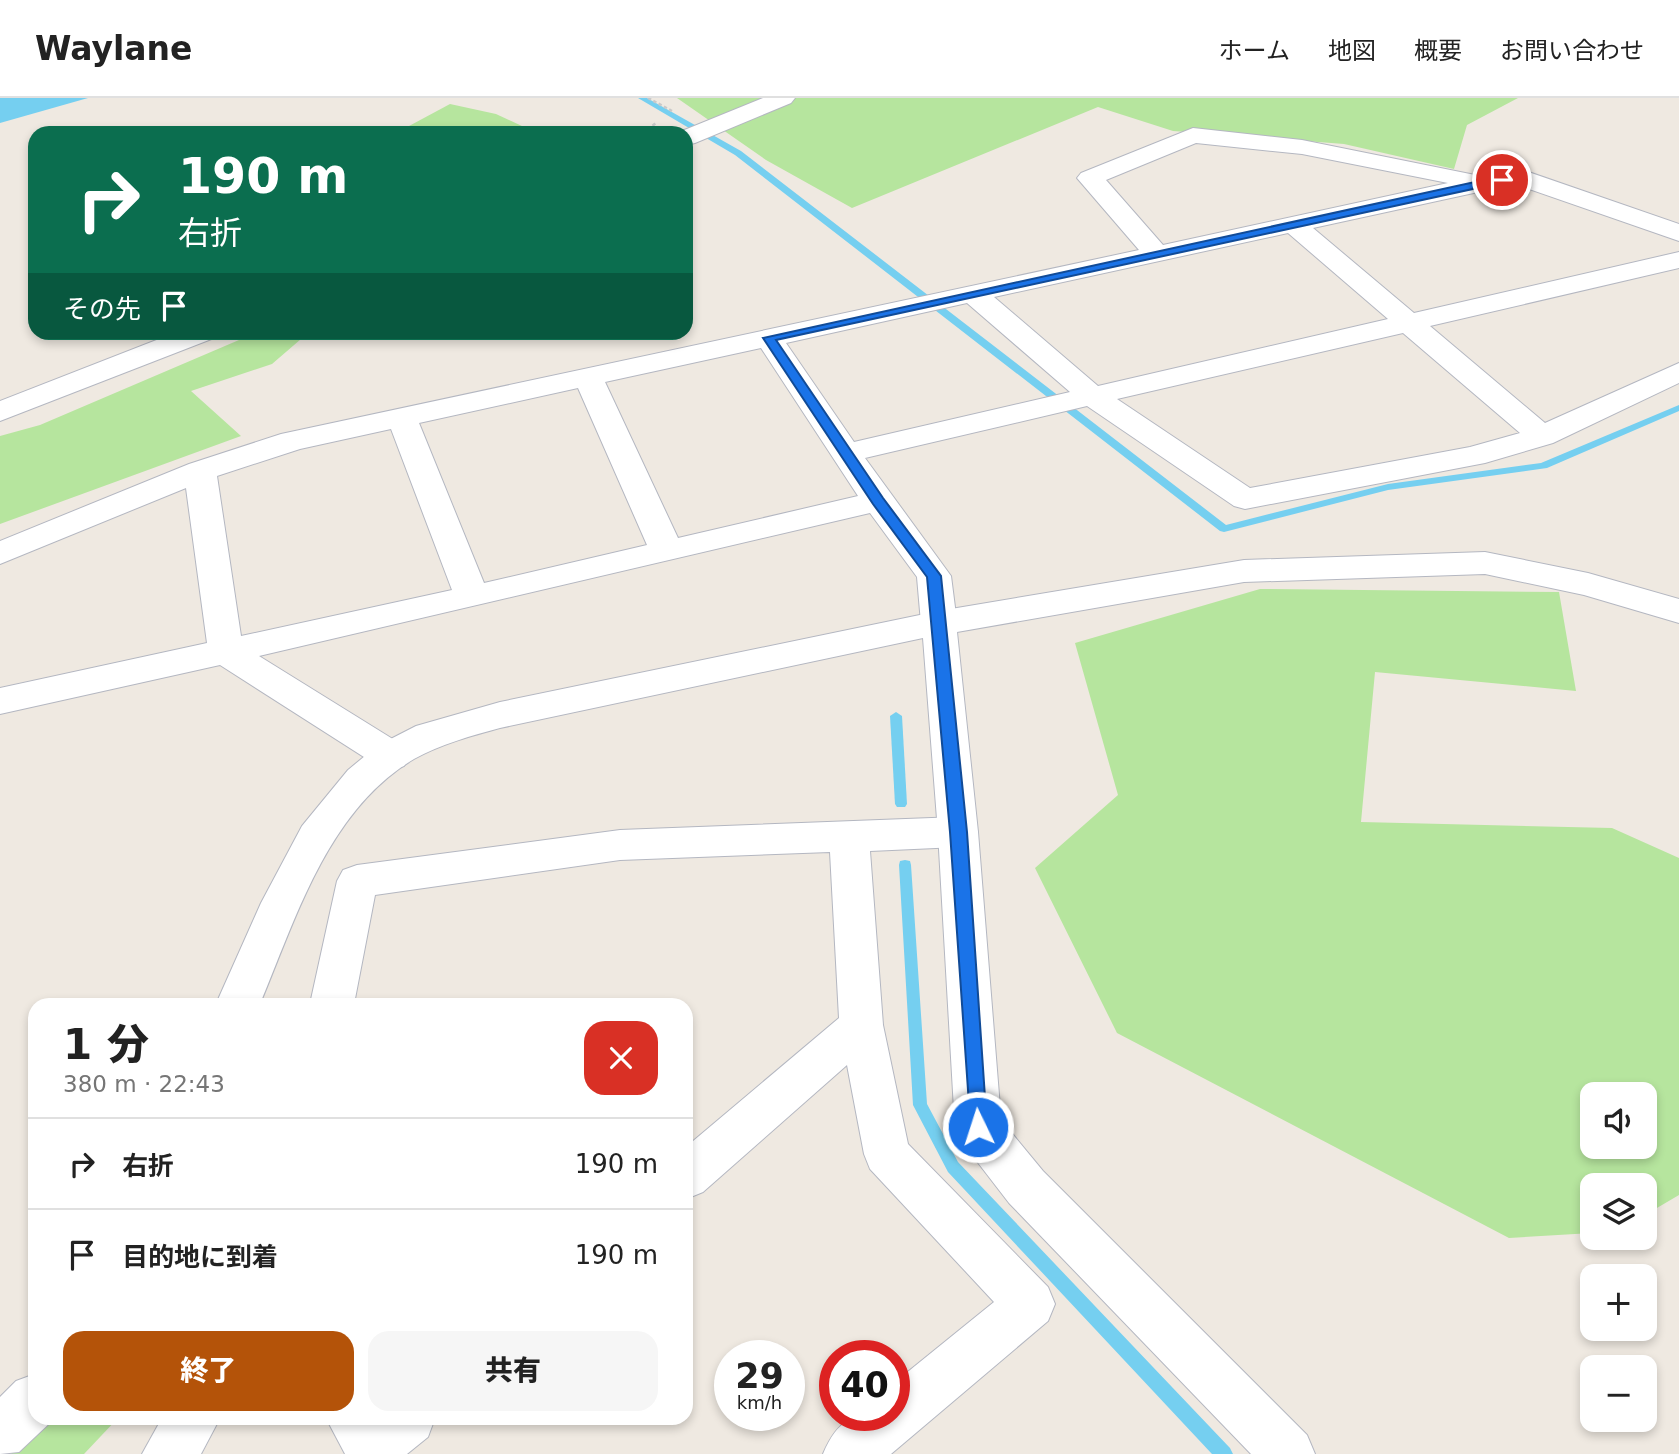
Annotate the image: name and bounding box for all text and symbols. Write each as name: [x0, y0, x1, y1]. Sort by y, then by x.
text: Waylane: [35, 29, 192, 68]
text: ホーム: [1219, 37, 1290, 65]
text: 地図: [1328, 37, 1376, 65]
text: 概要: [1414, 37, 1462, 65]
text: お問い合わせ: [1500, 37, 1644, 65]
text: 190 m: [178, 148, 348, 205]
pin: [1472, 150, 1532, 210]
icon: right: [63, 154, 154, 245]
icon: arrive: [1483, 161, 1521, 199]
text: 右折: [178, 214, 242, 252]
icon: arrive: [155, 287, 193, 325]
text: その先: [63, 294, 141, 324]
text: 1 分: [63, 1020, 149, 1069]
button: close: [584, 1021, 658, 1095]
text: 380 m · 22:43: [63, 1071, 225, 1097]
map controls: [1580, 1082, 1657, 1432]
button: sound: [1580, 1082, 1657, 1159]
position arrow: [941, 1090, 1015, 1164]
icon: right: [63, 1145, 101, 1183]
text: 190 m: [575, 1149, 658, 1179]
text: 右折: [122, 1151, 174, 1181]
button: layers: [1580, 1173, 1657, 1250]
icon: arrive: [63, 1236, 101, 1274]
text: 190 m: [575, 1240, 658, 1270]
text: 目的地に到着: [122, 1242, 278, 1272]
button: +: [1580, 1264, 1657, 1341]
button: 終了: [63, 1331, 354, 1411]
button: 共有: [368, 1331, 658, 1411]
speed limit sign: 40: [819, 1340, 910, 1431]
button: −: [1580, 1355, 1657, 1432]
text: 29: [735, 1356, 784, 1396]
text: km/h: [737, 1392, 782, 1413]

